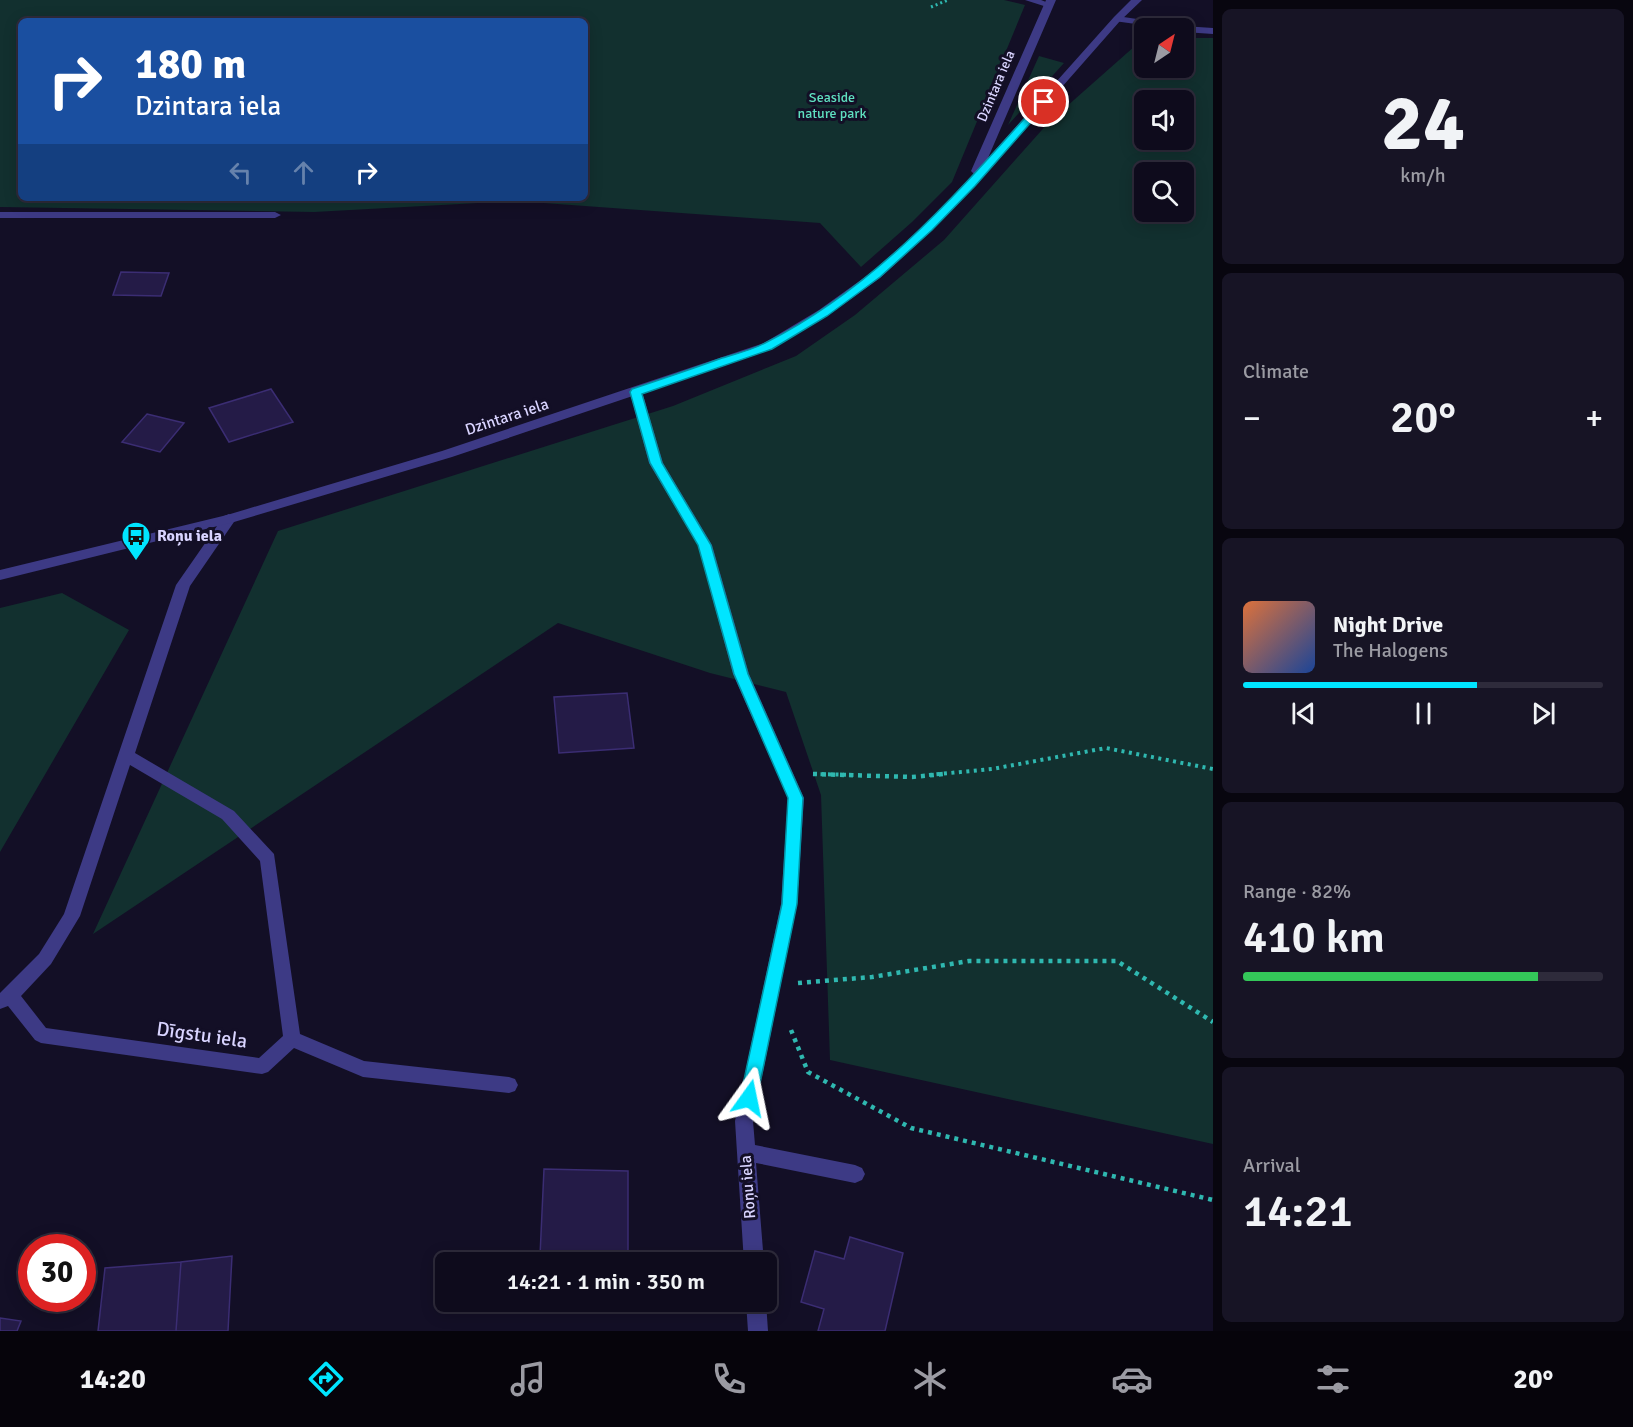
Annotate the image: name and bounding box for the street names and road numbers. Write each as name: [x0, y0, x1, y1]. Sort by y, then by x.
street label: Dzintara iela: [973, 48, 1019, 124]
street label: Dzintara iela: [463, 394, 551, 440]
street label: Dīgstu iela: [155, 1016, 249, 1054]
street label: Roņu iela: [736, 1154, 760, 1220]

